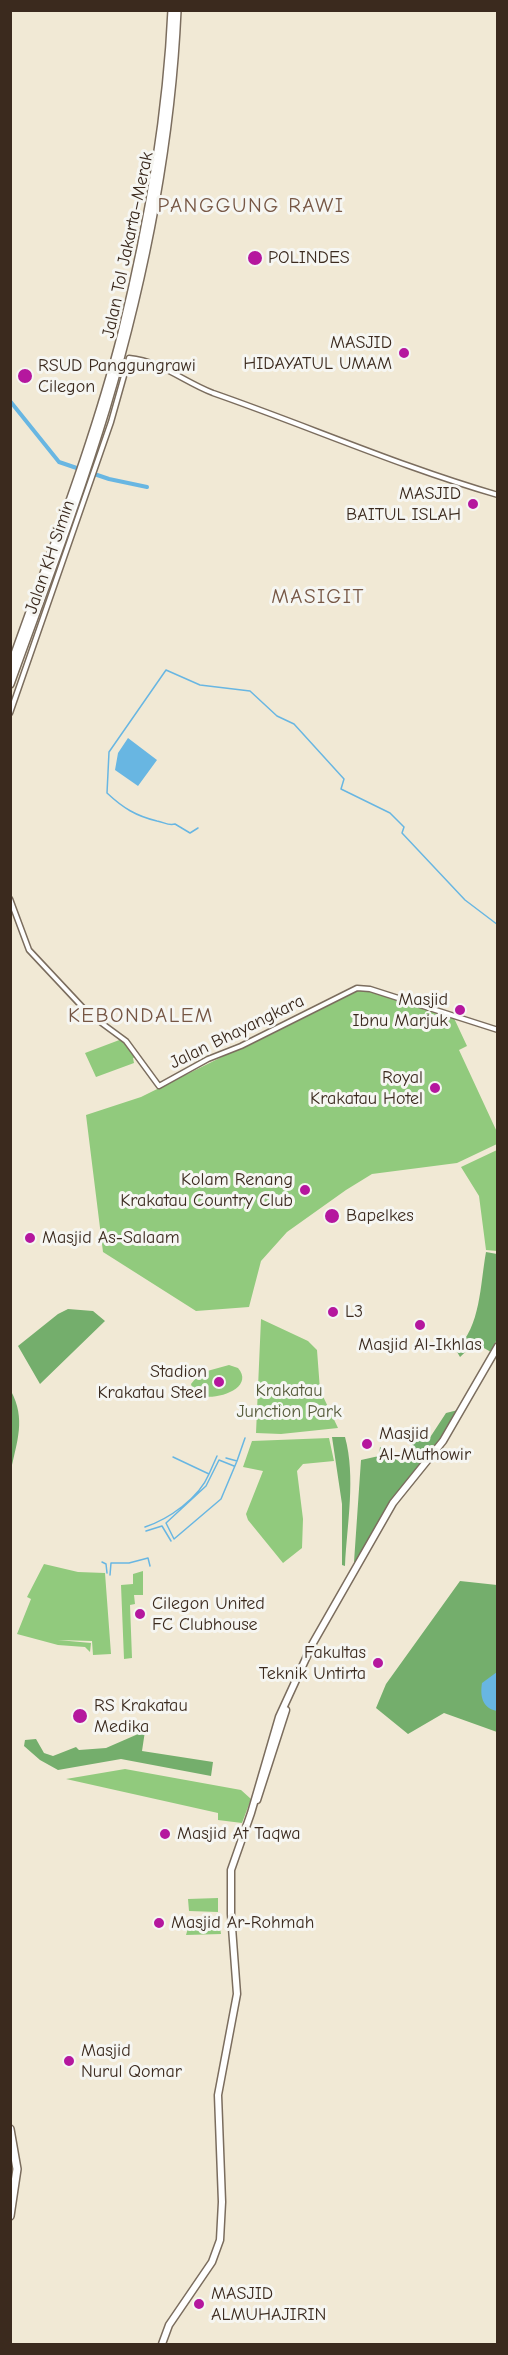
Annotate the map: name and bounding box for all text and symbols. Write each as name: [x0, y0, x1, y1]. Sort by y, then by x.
street label: Jalan Tol Jakarta–Merak: [98, 150, 158, 340]
district label: PANGGUNG RAWI: [157, 193, 345, 219]
place label: POLINDES: [268, 247, 350, 269]
marker: POLINDES: [246, 249, 264, 267]
place label: MASJID HIDAYATUL UMAM: [243, 332, 392, 374]
marker: MASJID HIDAYATUL UMAM: [397, 346, 411, 360]
place label: RSUD Panggungrawi Cilegon: [38, 355, 196, 398]
marker: RSUD Panggungrawi Cilegon: [16, 367, 34, 385]
place label: MASJID BAITUL ISLAH: [346, 483, 461, 526]
street label: Jalan KH Simin: [20, 497, 80, 617]
marker: MASJID BAITUL ISLAH: [466, 497, 480, 511]
district label: MASIGIT: [271, 584, 365, 610]
place label: Masjid Ibnu Marjuk: [352, 989, 448, 1032]
street label: Jalan Bhayangkara: [166, 990, 308, 1074]
district label: KEBONDALEM: [68, 1003, 214, 1029]
marker: Masjid Ibnu Marjuk: [453, 1003, 467, 1017]
place label: Royal Krakatau Hotel: [310, 1067, 423, 1110]
marker: Royal Krakatau Hotel: [428, 1081, 442, 1095]
place label: Kolam Renang Krakatau Country Club: [120, 1169, 293, 1212]
marker: Kolam Renang Krakatau Country Club: [298, 1183, 312, 1197]
place label: Bapelkes: [346, 1205, 414, 1227]
marker: Bapelkes: [323, 1207, 341, 1225]
place label: Masjid As-Salaam: [42, 1227, 180, 1249]
marker: Masjid As-Salaam: [23, 1231, 37, 1245]
place label: L3: [345, 1301, 363, 1323]
marker: L3: [326, 1305, 340, 1319]
marker: Masjid Al-Ikhlas: [413, 1318, 427, 1332]
place label: Masjid Al-Ikhlas: [358, 1334, 482, 1356]
place label: Stadion Krakatau Steel: [98, 1361, 207, 1404]
marker: Stadion Krakatau Steel: [212, 1375, 226, 1389]
park label: Krakatau Junction Park: [236, 1380, 342, 1422]
place label: Masjid Al-Muthowir: [379, 1423, 471, 1466]
marker: Masjid Al-Muthowir: [360, 1437, 374, 1451]
place label: Cilegon United FC Clubhouse: [152, 1593, 265, 1636]
marker: Cilegon United FC Clubhouse: [133, 1607, 147, 1621]
place label: Fakultas Teknik Untirta: [259, 1642, 366, 1684]
marker: Fakultas Teknik Untirta: [371, 1656, 385, 1670]
place label: RS Krakatau Medika: [94, 1695, 188, 1738]
marker: RS Krakatau Medika: [71, 1707, 89, 1725]
place label: Masjid At Taqwa: [177, 1823, 300, 1845]
marker: Masjid At Taqwa: [158, 1827, 172, 1841]
place label: Masjid Ar-Rohmah: [171, 1912, 314, 1934]
marker: Masjid Ar-Rohmah: [152, 1916, 166, 1930]
place label: Masjid Nurul Qomar: [81, 2040, 182, 2082]
marker: Masjid Nurul Qomar: [62, 2054, 76, 2068]
place label: MASJID ALMUHAJIRIN: [211, 2283, 326, 2326]
marker: MASJID ALMUHAJIRIN: [192, 2297, 206, 2311]

